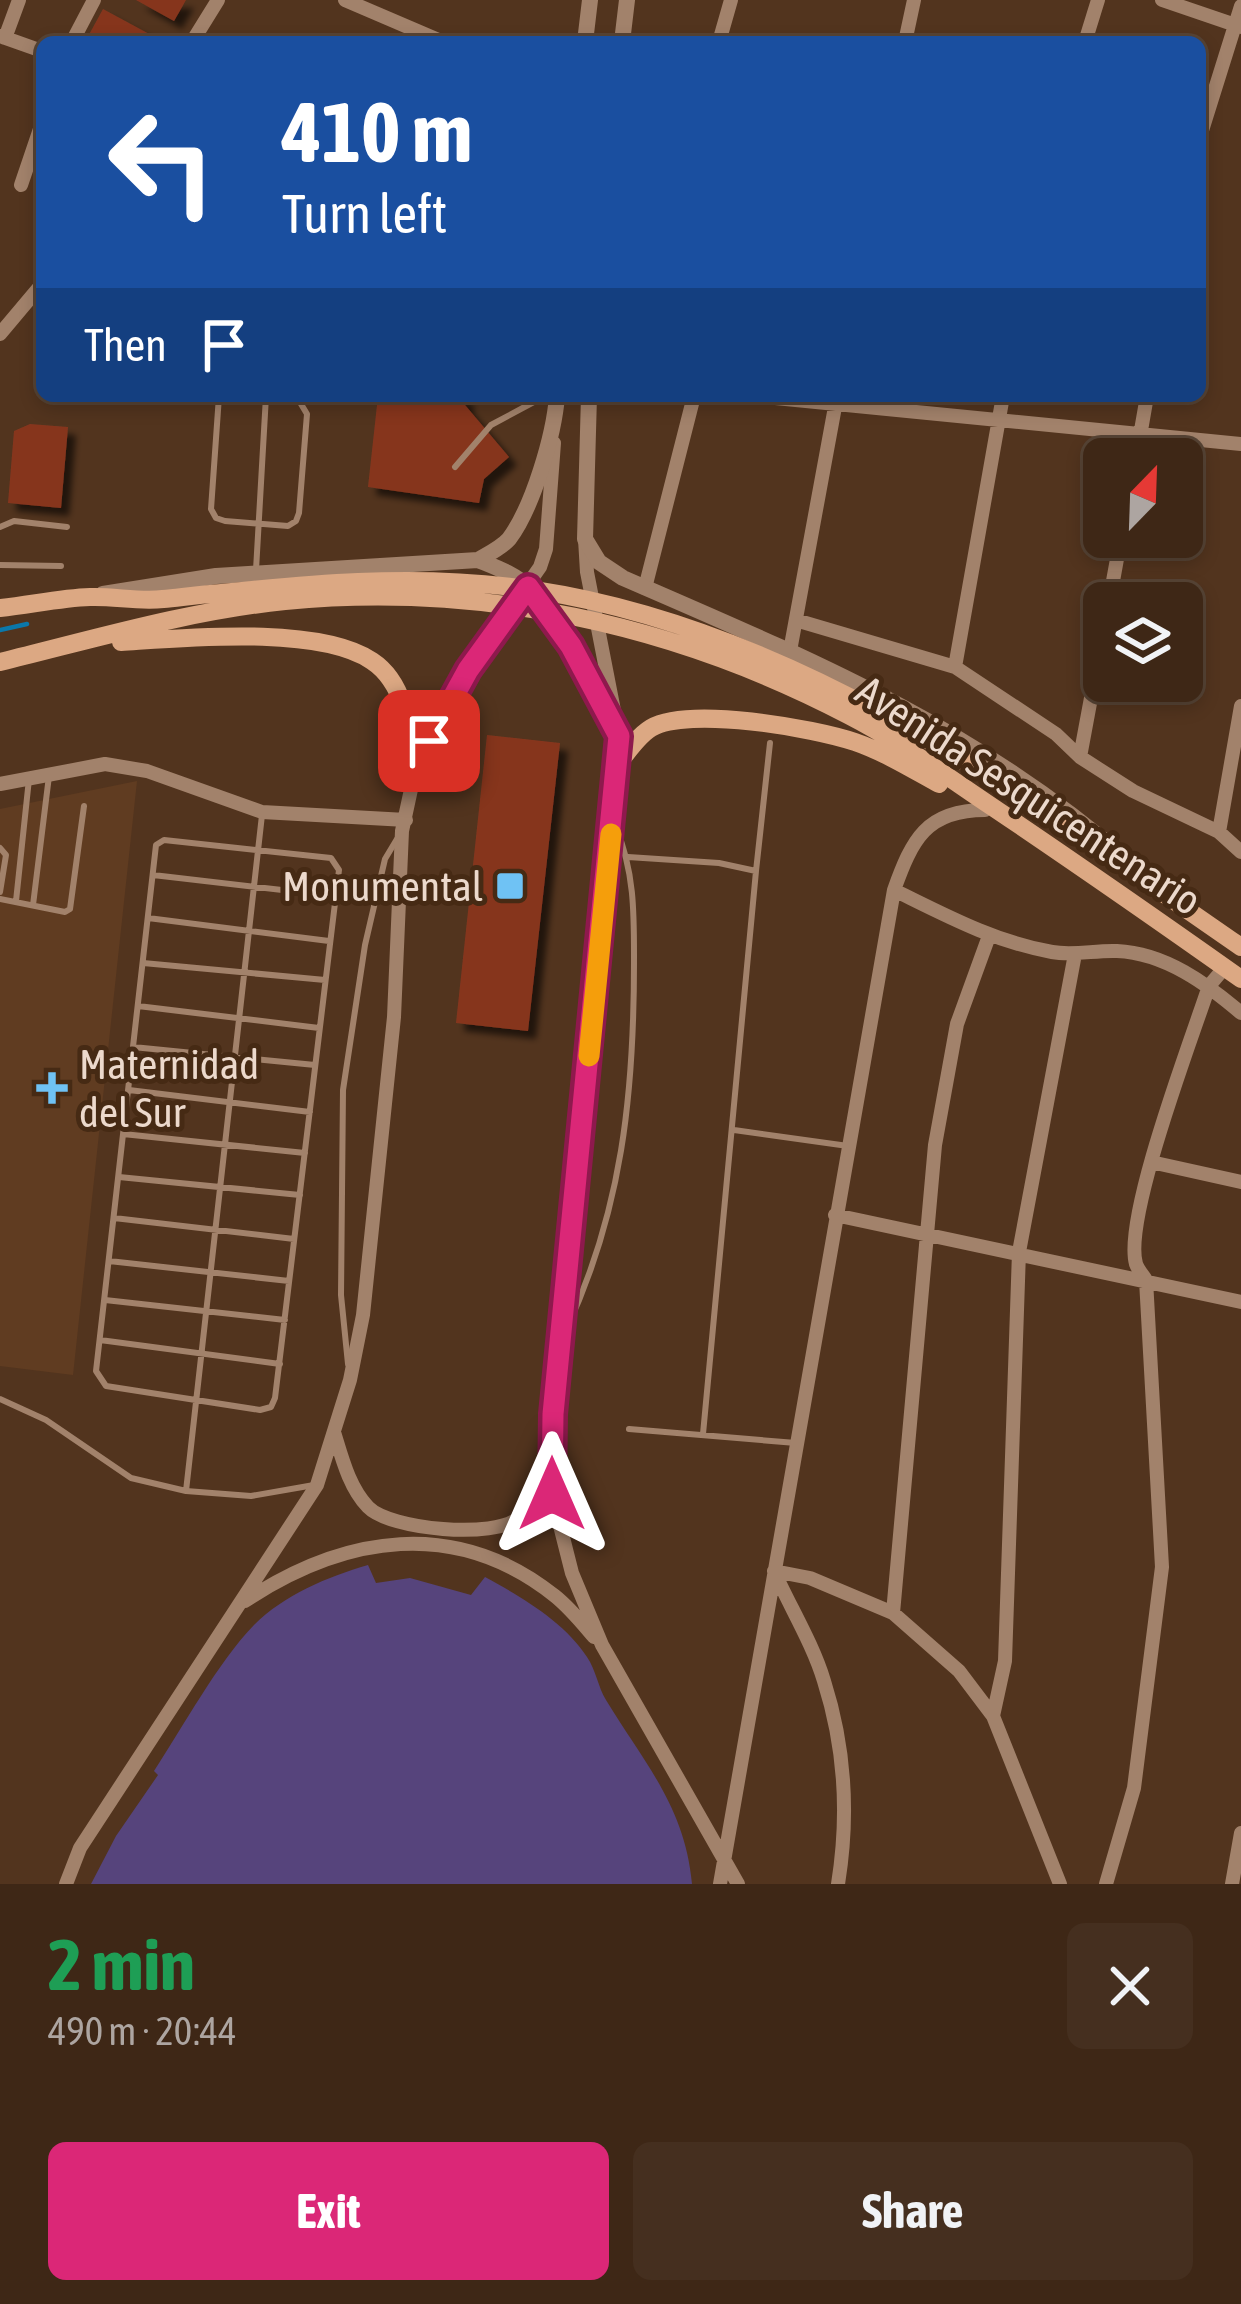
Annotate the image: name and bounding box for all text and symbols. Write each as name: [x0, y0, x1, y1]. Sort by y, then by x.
icon: left: [84, 84, 240, 240]
text: 410 m: [282, 84, 472, 180]
text: Turn left: [282, 183, 447, 244]
icon: arrive: [191, 312, 257, 378]
text: Then: [84, 319, 167, 371]
north arrow: [1083, 438, 1203, 558]
map controls: [1083, 438, 1203, 702]
button: layers: [1083, 582, 1203, 702]
street label: Avenida Sesquicentenario: [848, 666, 1210, 924]
pin: [378, 690, 480, 792]
icon: arrive: [396, 708, 462, 774]
place label: Monumental: [282, 862, 483, 910]
marker: Monumental: [494, 870, 526, 902]
place label: Maternidad del Sur: [79, 1040, 259, 1136]
marker: Maternidad del Sur: [36, 1072, 68, 1104]
position arrow: [489, 1431, 615, 1557]
text: 2 min: [48, 1923, 195, 2005]
button: close: [1067, 1923, 1193, 2049]
text: 490 m · 20:44: [48, 2009, 237, 2053]
button: Exit: [48, 2142, 609, 2280]
button: Share: [633, 2142, 1193, 2280]

